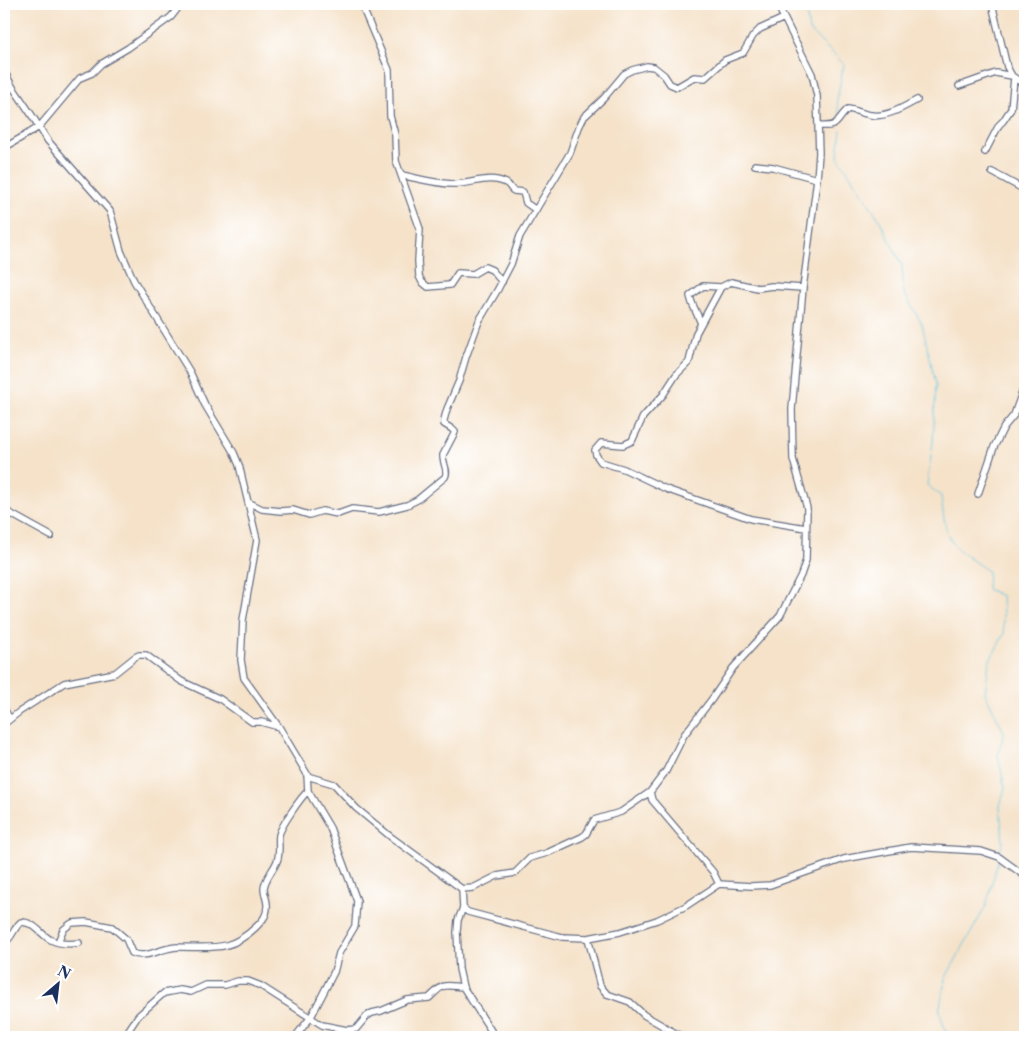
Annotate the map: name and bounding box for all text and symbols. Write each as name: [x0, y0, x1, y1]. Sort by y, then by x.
north arrow: [32, 958, 82, 1008]
text: N: [55, 962, 74, 983]

